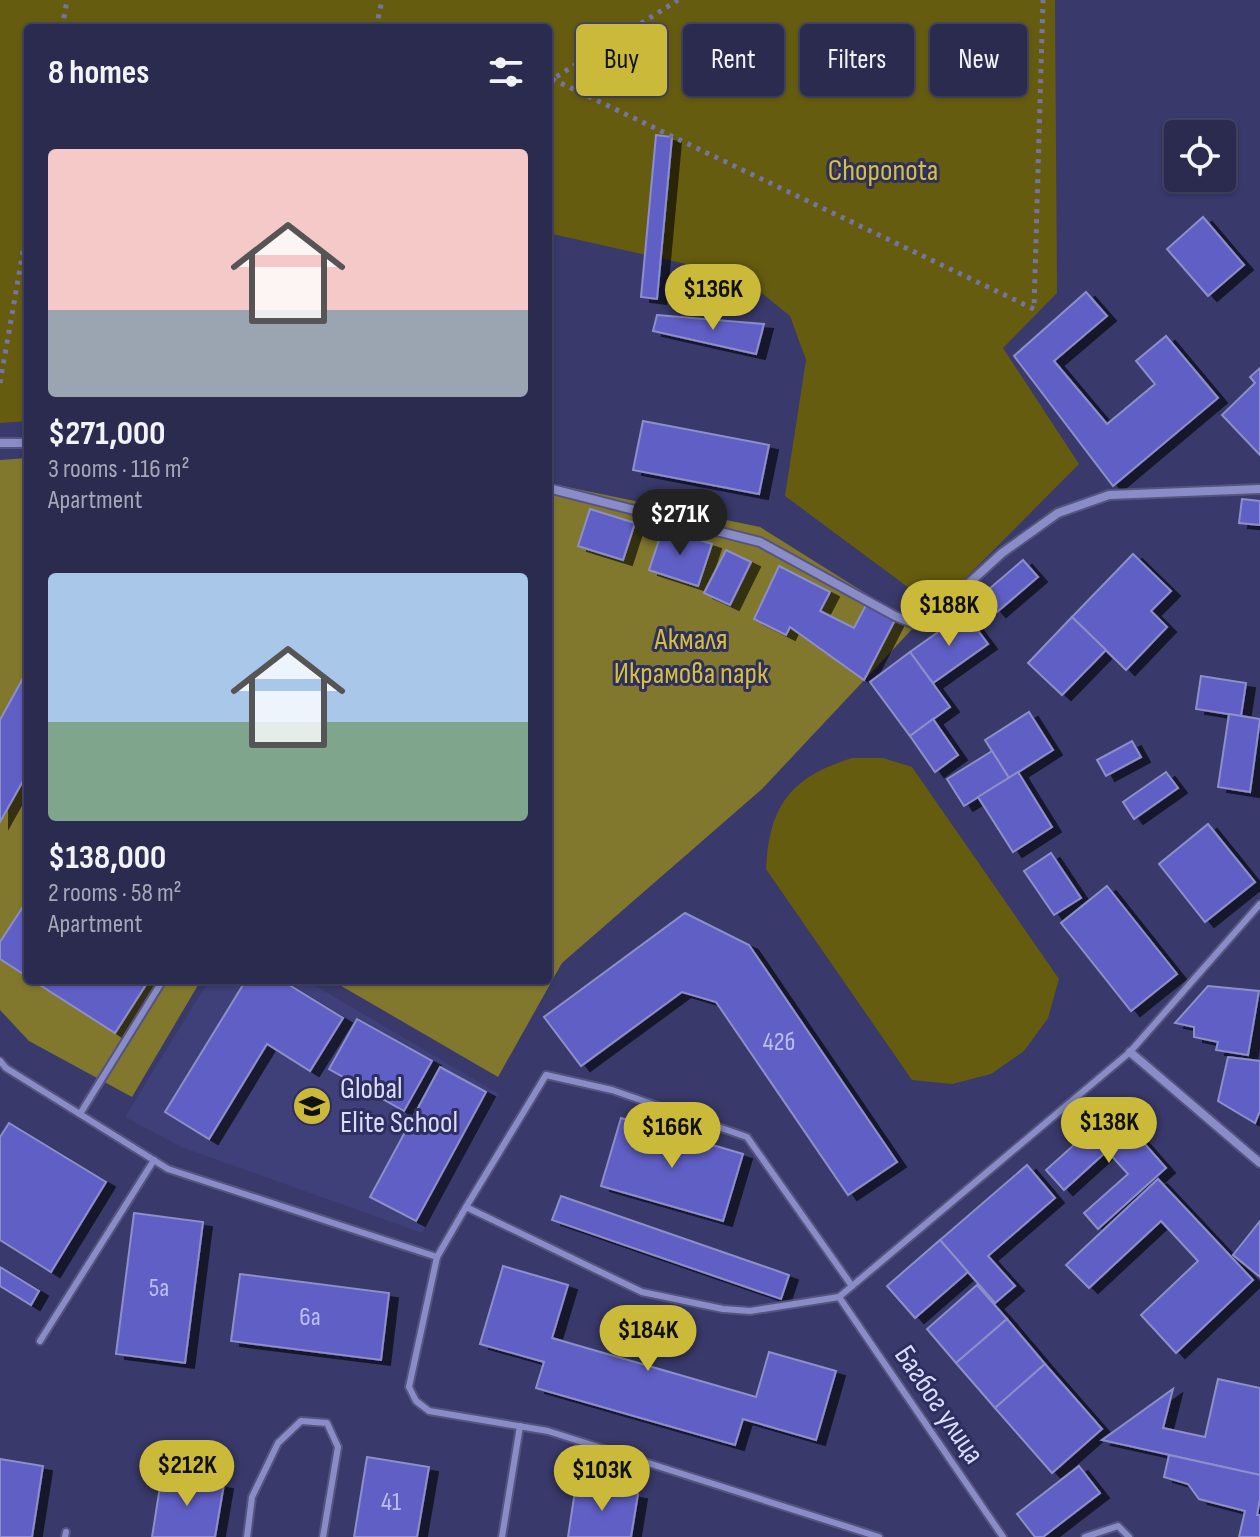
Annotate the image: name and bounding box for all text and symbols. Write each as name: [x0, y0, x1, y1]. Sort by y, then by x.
chip: Buy: [576, 24, 667, 96]
chip: Rent: [683, 24, 784, 96]
chip: Filters: [800, 24, 914, 96]
chip: New: [930, 24, 1027, 96]
icon: filters: [484, 50, 528, 94]
text: 8 homes: [48, 52, 149, 93]
map controls: [1164, 120, 1236, 192]
button: locate: [1164, 120, 1236, 192]
park label: Choponota: [828, 153, 938, 189]
icon: home: [216, 201, 360, 345]
pin: $136K: [657, 264, 769, 332]
text: $136K: [683, 274, 743, 305]
text: $271,000: [48, 413, 165, 454]
text: 3 rooms · 116 m²: [48, 454, 190, 485]
text: Apartment: [48, 485, 142, 516]
pin: $271K: [624, 489, 736, 557]
text: $271K: [650, 499, 710, 530]
pin: $188K: [893, 580, 1005, 648]
text: $188K: [919, 590, 979, 621]
park label: Акмаля Икрамова парк: [614, 622, 769, 692]
icon: home: [216, 625, 360, 769]
text: $138,000: [48, 837, 166, 878]
text: 2 rooms · 58 m²: [48, 878, 182, 909]
text: Apartment: [48, 909, 142, 940]
house number: 42б: [763, 1027, 795, 1058]
place label: Global Elite School: [340, 1071, 458, 1141]
school or university icon: Global Elite School: [291, 1085, 333, 1127]
pin: $138K: [1053, 1097, 1165, 1165]
pin: $166K: [616, 1102, 728, 1170]
text: $138K: [1079, 1107, 1139, 1138]
text: $166K: [642, 1112, 702, 1143]
house number: 5а: [149, 1273, 169, 1304]
house number: 6а: [299, 1302, 321, 1333]
pin: $184K: [592, 1305, 704, 1373]
text: $184K: [618, 1315, 679, 1346]
street label: Багбог улица: [886, 1339, 992, 1471]
pin: $212K: [131, 1440, 243, 1508]
pin: $103K: [546, 1445, 658, 1513]
text: $212K: [157, 1450, 217, 1481]
text: $103K: [572, 1455, 632, 1486]
house number: 41: [381, 1487, 401, 1518]

